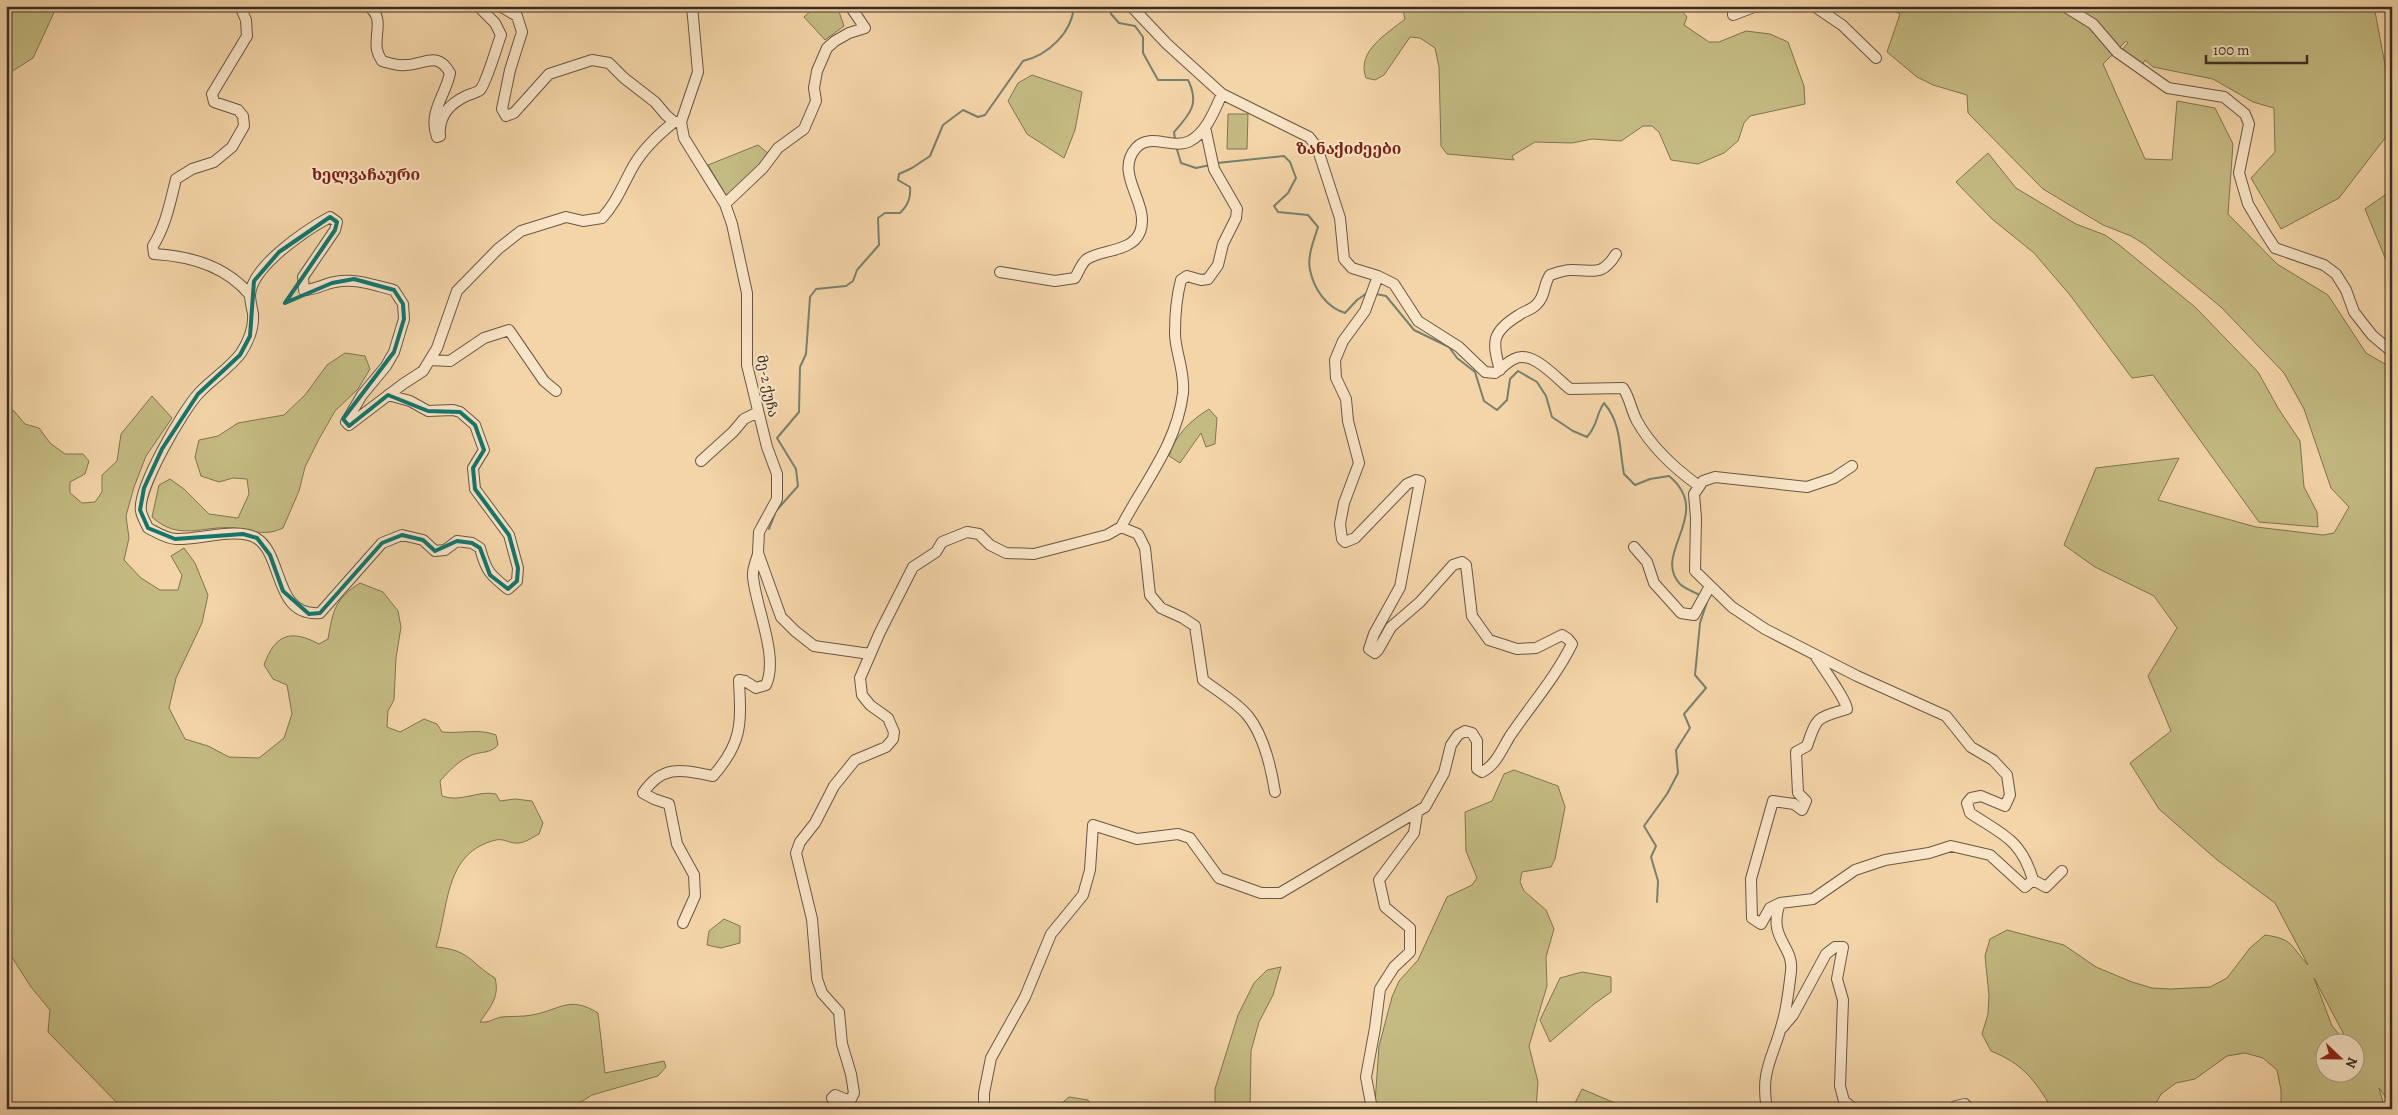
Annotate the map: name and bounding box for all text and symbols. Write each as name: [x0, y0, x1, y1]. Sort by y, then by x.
scale bar: [2206, 32, 2307, 64]
text: 100 m: [2213, 40, 2250, 60]
district label: ზანაქიძეები: [1296, 138, 1401, 160]
district label: ხელვაჩაური: [312, 164, 420, 186]
street label: მე-2 ქუჩა: [752, 353, 783, 419]
north arrow: [2316, 1032, 2366, 1082]
text: N: [2341, 1054, 2362, 1071]

